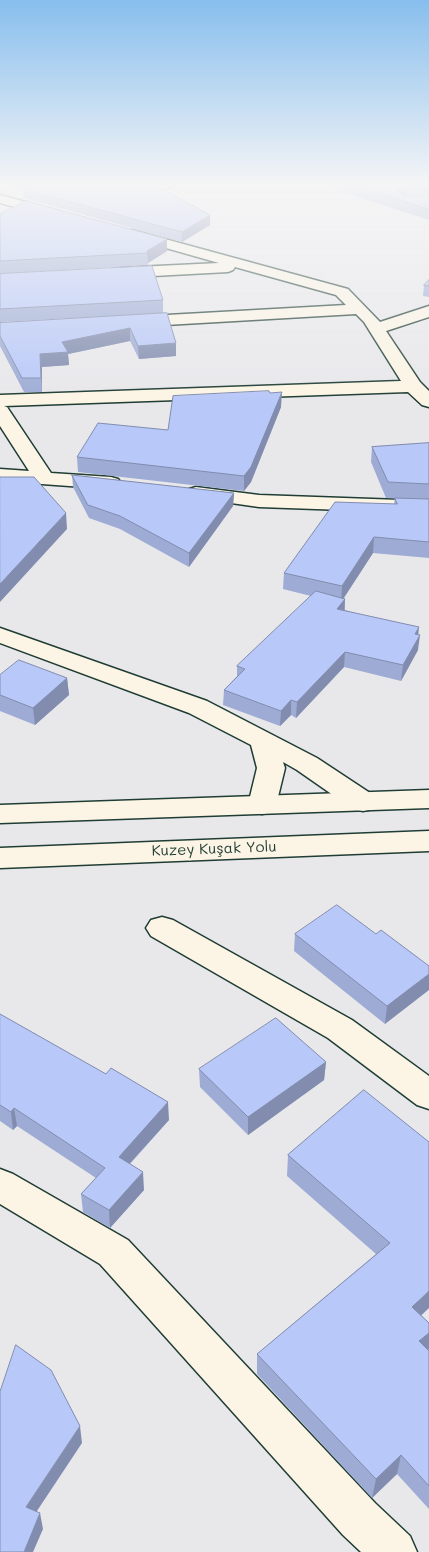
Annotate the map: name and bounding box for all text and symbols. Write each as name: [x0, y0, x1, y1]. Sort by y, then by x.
street label: Kuzey Kuşak Yolu: [151, 838, 277, 860]

